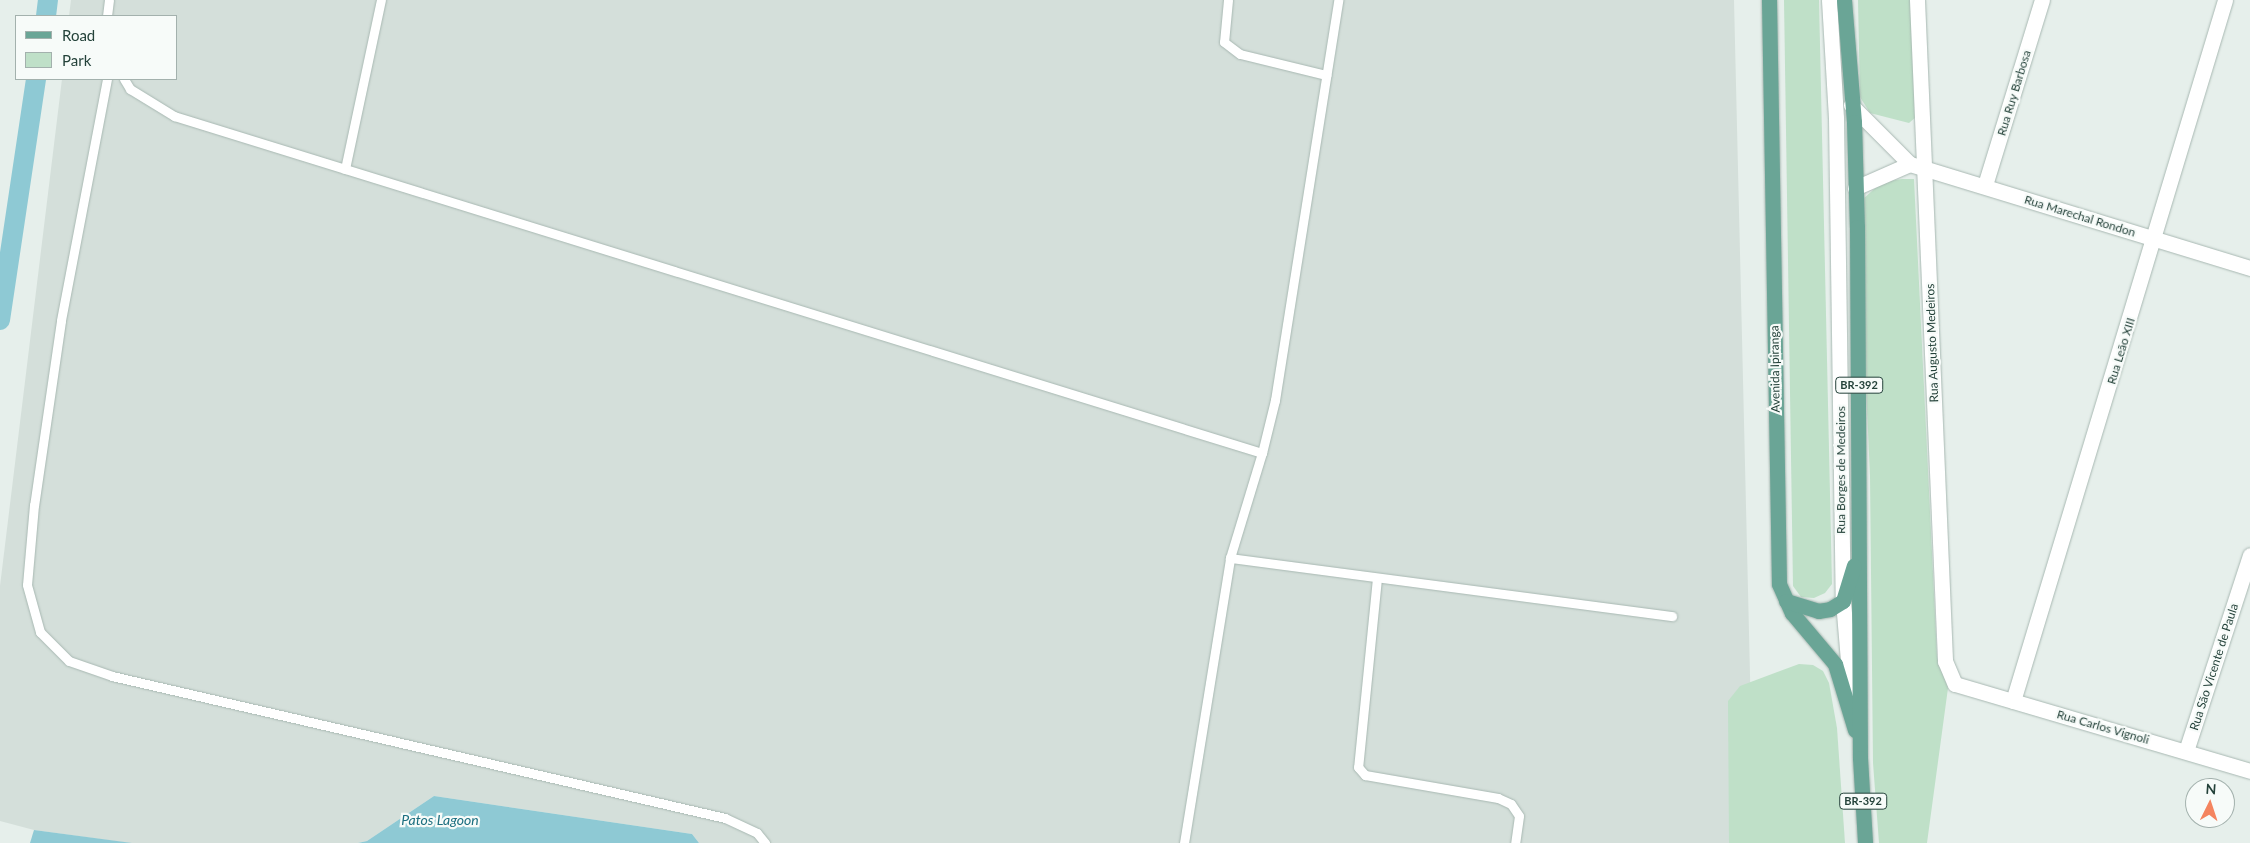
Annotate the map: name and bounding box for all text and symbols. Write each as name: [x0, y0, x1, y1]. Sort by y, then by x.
legend: [15, 15, 178, 80]
text: Road: [62, 26, 95, 44]
street label: Rua Ruy Barbosa: [1994, 48, 2034, 138]
text: Park: [62, 51, 91, 69]
street label: Rua Marechal Rondon: [2023, 192, 2137, 240]
street label: Rua Augusto Medeiros: [1923, 283, 1941, 403]
street label: Rua Leão XIII: [2104, 316, 2138, 386]
street label: Avenida Ipiranga: [1767, 325, 1783, 413]
road number: BR-392: [1834, 376, 1884, 394]
street label: Rua Borges de Medeiros: [1834, 406, 1848, 534]
street label: Rua São Vicente de Paula: [2187, 601, 2241, 733]
street label: Rua Carlos Vignoli: [2055, 707, 2151, 747]
north arrow: [2185, 778, 2235, 828]
text: N: [2205, 780, 2217, 797]
road number: BR-392: [1838, 792, 1888, 809]
water label: Patos Lagoon: [401, 812, 479, 828]

